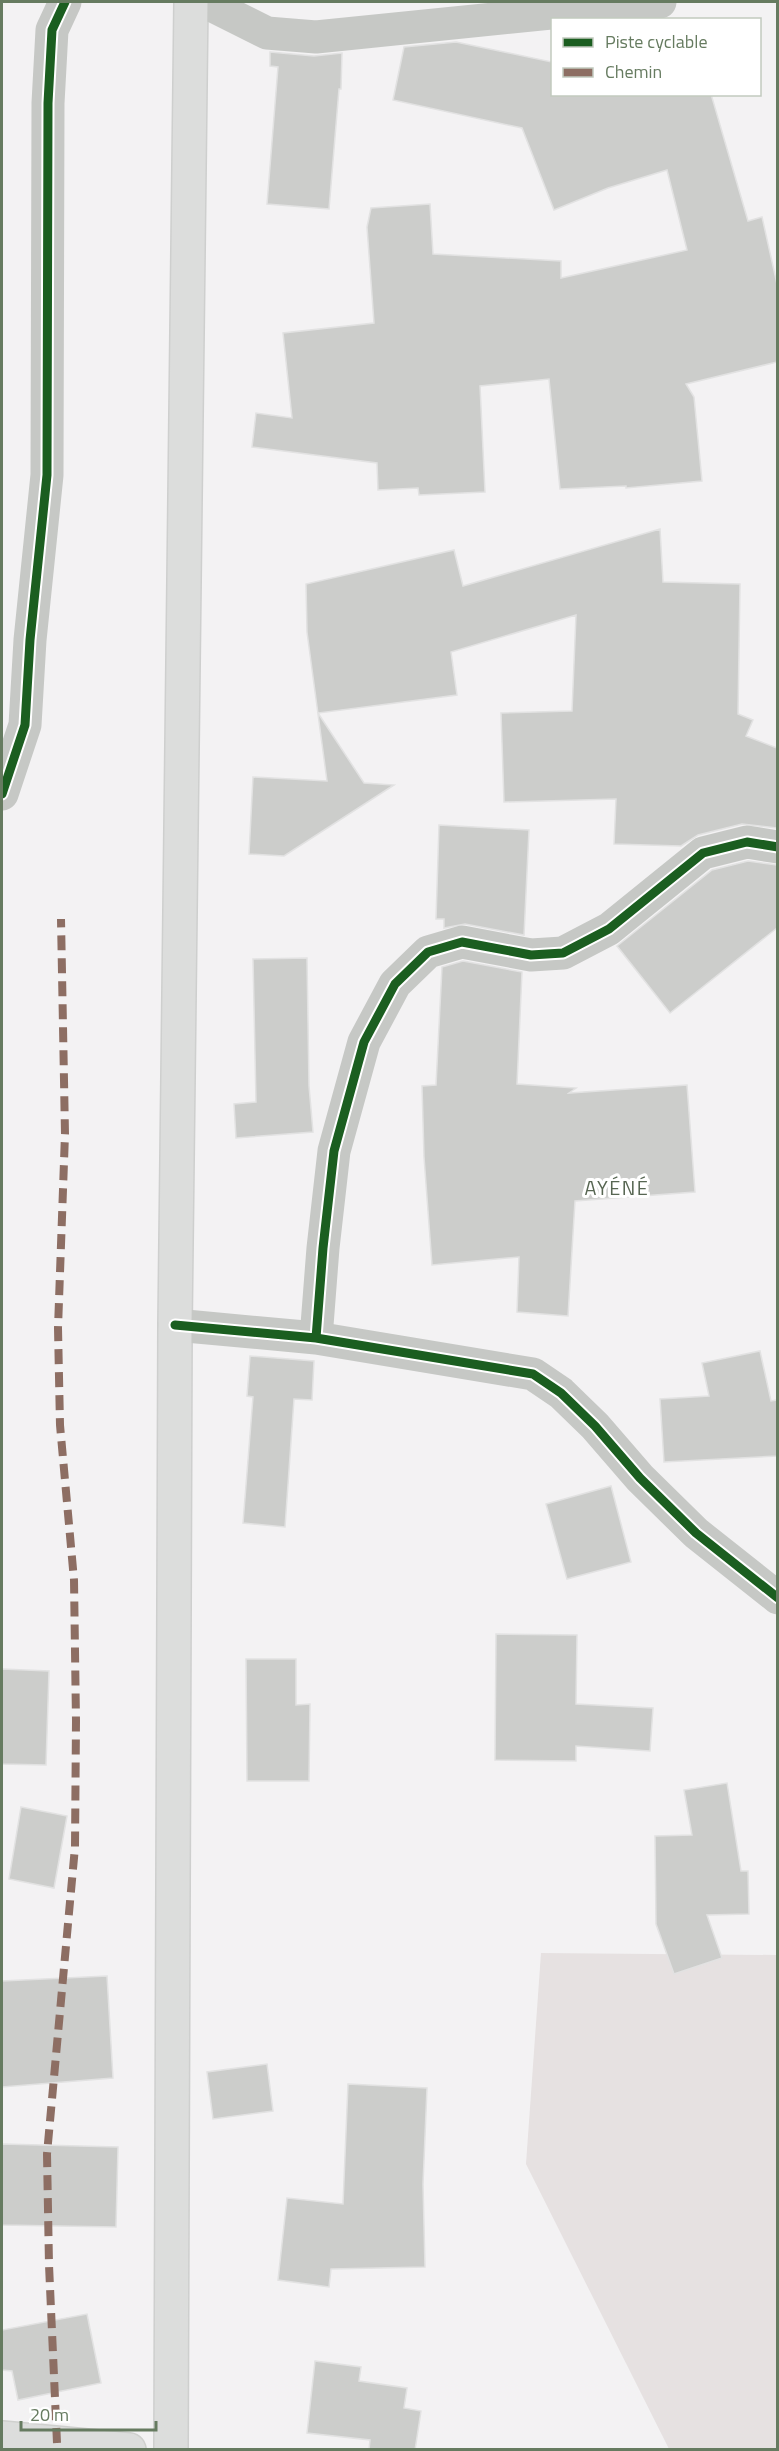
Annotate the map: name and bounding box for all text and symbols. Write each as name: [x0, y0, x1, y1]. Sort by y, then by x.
legend: [551, 18, 761, 96]
text: Piste cyclable: [605, 28, 707, 55]
text: Chemin: [605, 58, 662, 85]
district label: AYÉNÉ: [585, 1172, 649, 1203]
scale bar: [21, 2394, 156, 2432]
text: 20 m: [30, 2401, 69, 2428]

